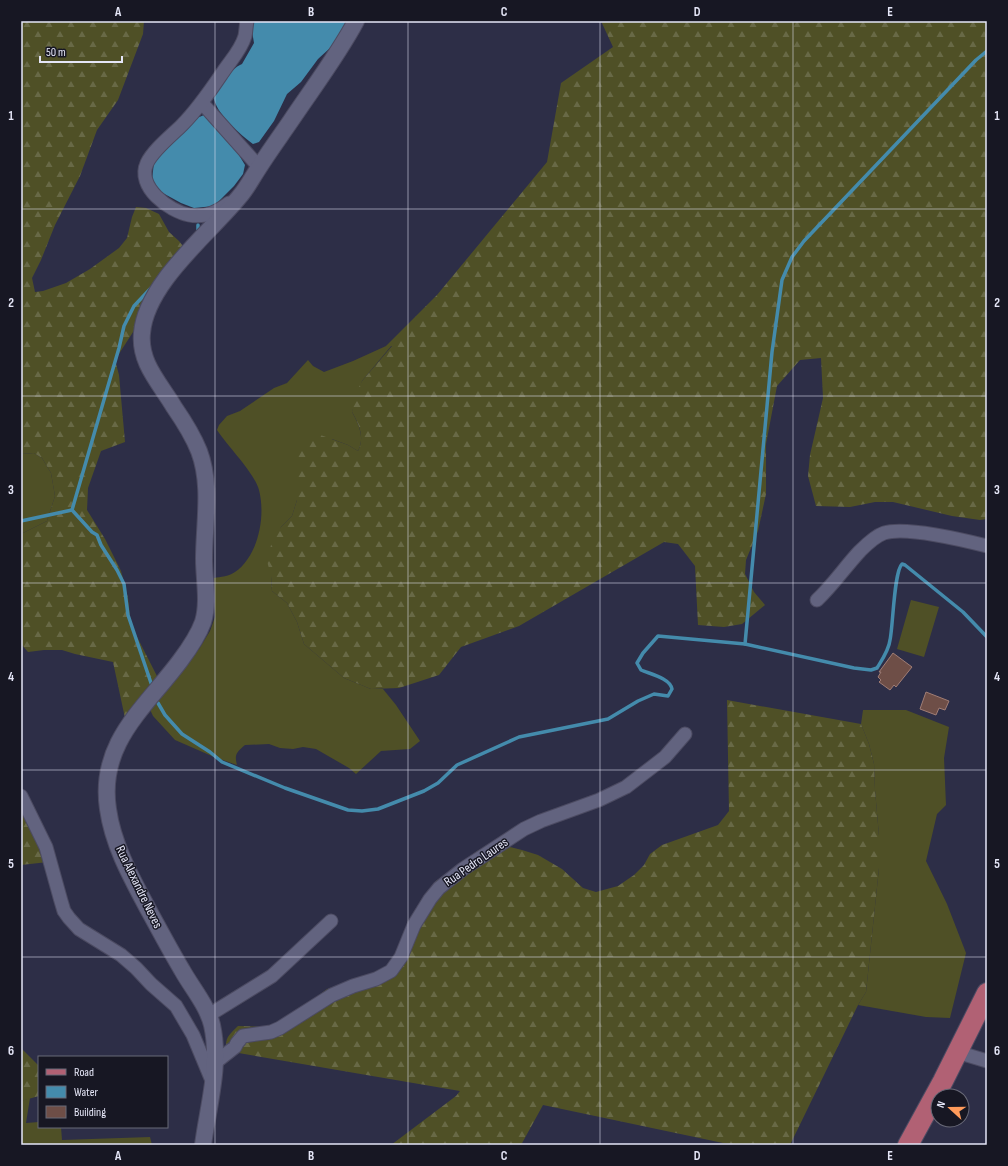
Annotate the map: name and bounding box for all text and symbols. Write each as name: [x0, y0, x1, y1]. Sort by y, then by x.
text: A: [114, 4, 122, 20]
text: B: [308, 4, 314, 20]
text: C: [501, 4, 508, 20]
text: D: [694, 4, 701, 20]
text: E: [887, 4, 893, 20]
scale bar: [40, 38, 122, 64]
text: 50 m: [46, 45, 66, 60]
text: 1: [8, 108, 14, 124]
text: 1: [994, 108, 1000, 124]
text: 2: [8, 295, 14, 311]
text: 2: [994, 295, 1000, 311]
text: 3: [8, 482, 14, 498]
text: 3: [994, 482, 1000, 498]
text: 4: [8, 669, 14, 685]
text: 4: [994, 669, 1000, 685]
street label: Rua Pedro Laures: [441, 834, 511, 890]
street label: Rua Alexandre Neves: [112, 843, 166, 931]
text: 5: [8, 856, 14, 872]
text: 5: [994, 856, 1000, 872]
text: 6: [8, 1043, 14, 1059]
text: 6: [994, 1043, 1000, 1059]
legend: [38, 1056, 168, 1128]
text: Road: [74, 1065, 94, 1080]
text: Water: [74, 1085, 98, 1100]
north arrow: [930, 1088, 970, 1128]
text: N: [934, 1099, 948, 1110]
text: Building: [74, 1105, 106, 1120]
text: A: [114, 1148, 122, 1164]
text: B: [308, 1148, 314, 1164]
text: C: [501, 1148, 508, 1164]
text: D: [694, 1148, 701, 1164]
text: E: [887, 1148, 893, 1164]

